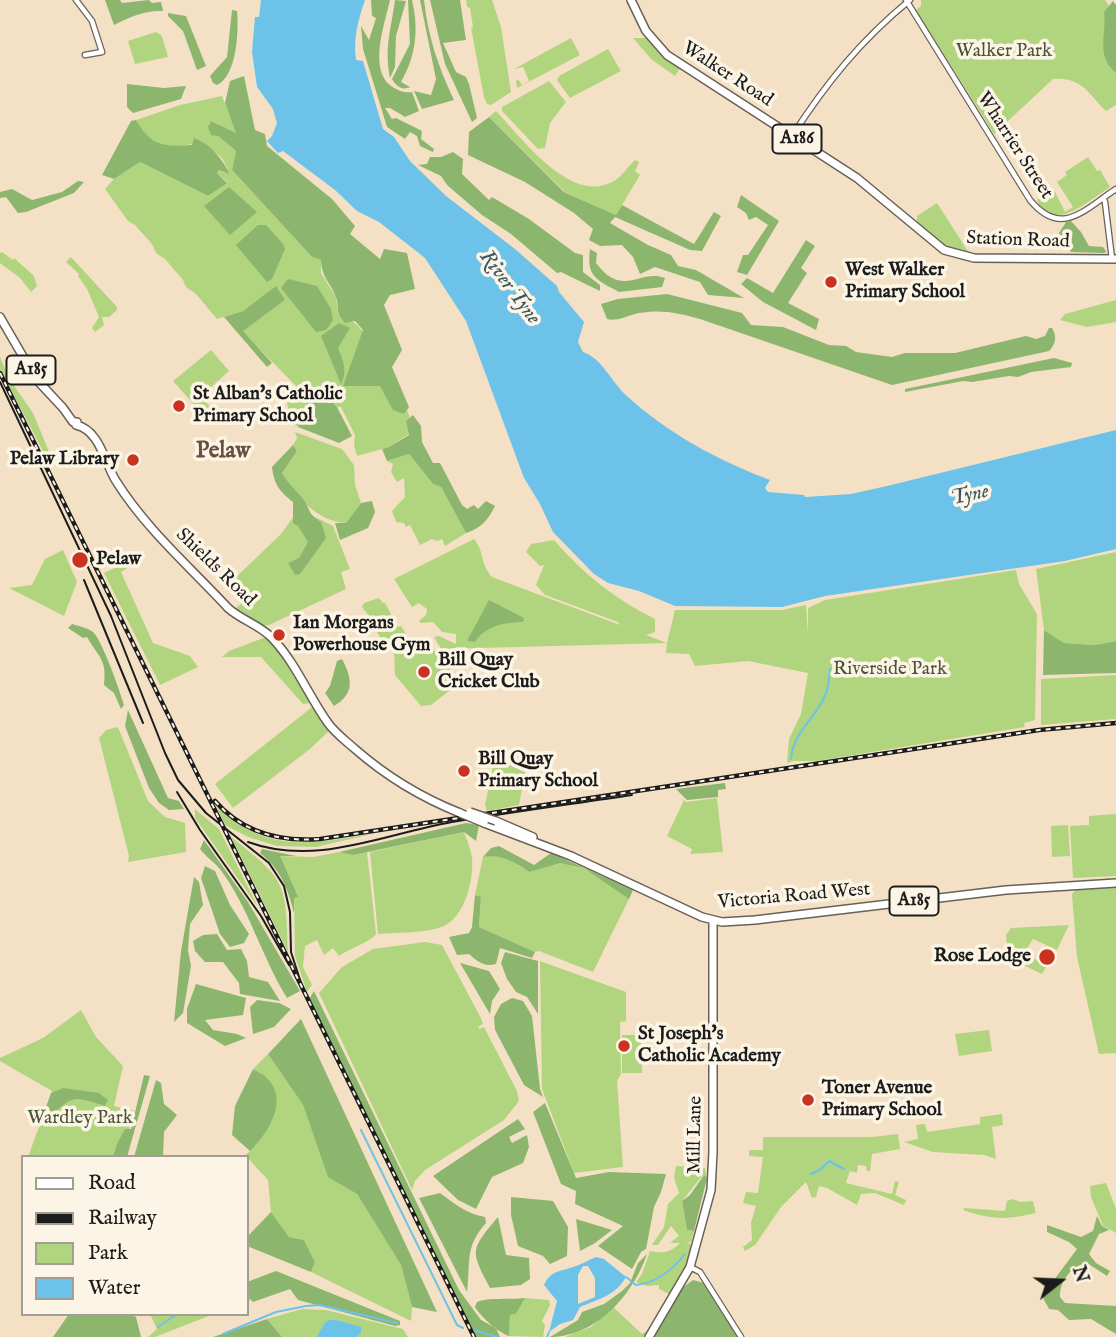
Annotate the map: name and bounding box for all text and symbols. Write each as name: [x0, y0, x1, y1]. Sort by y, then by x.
street label: Walker Road: [678, 37, 776, 113]
park label: Walker Park: [956, 41, 1052, 63]
street label: Wharrier Street: [971, 88, 1057, 204]
road number: A186: [772, 124, 822, 154]
street label: Station Road: [966, 228, 1070, 254]
water label: River Tyne: [473, 246, 545, 330]
place label: West Walker Primary School: [845, 260, 965, 304]
marker: West Walker Primary School: [823, 274, 839, 290]
road number: A185: [7, 356, 56, 384]
place label: St Alban's Catholic Primary School: [193, 384, 343, 428]
marker: St Alban's Catholic Primary School: [171, 398, 187, 414]
district label: Pelaw: [196, 438, 250, 466]
place label: Pelaw Library: [10, 449, 119, 471]
marker: Pelaw Library: [125, 452, 141, 468]
water label: Tyne: [949, 480, 991, 512]
street label: Shields Road: [170, 524, 260, 612]
place label: Pelaw: [96, 549, 141, 571]
marker: Pelaw: [70, 550, 90, 570]
place label: Ian Morgans Powerhouse Gym: [293, 613, 430, 657]
marker: Ian Morgans Powerhouse Gym: [271, 627, 287, 643]
place label: Bill Quay Cricket Club: [438, 650, 540, 694]
park label: Riverside Park: [833, 659, 947, 681]
marker: Bill Quay Cricket Club: [416, 664, 432, 680]
place label: Bill Quay Primary School: [478, 749, 598, 793]
marker: Bill Quay Primary School: [456, 763, 472, 779]
street label: Victoria Road West: [717, 879, 871, 915]
road number: A185: [890, 887, 939, 916]
place label: Rose Lodge: [934, 946, 1031, 968]
marker: Rose Lodge: [1037, 947, 1057, 967]
place label: St Joseph's Catholic Academy: [638, 1024, 781, 1068]
marker: St Joseph's Catholic Academy: [616, 1038, 632, 1054]
place label: Toner Avenue Primary School: [822, 1078, 942, 1122]
marker: Toner Avenue Primary School: [800, 1092, 816, 1108]
street label: Mill Lane: [684, 1096, 708, 1174]
park label: Wardley Park: [27, 1108, 133, 1130]
legend: [21, 1155, 248, 1316]
text: Road: [88, 1170, 135, 1197]
text: Railway: [88, 1205, 157, 1232]
text: Park: [88, 1240, 128, 1267]
north arrow: [1025, 1246, 1095, 1316]
text: N: [1066, 1263, 1094, 1286]
text: Water: [88, 1275, 140, 1302]

